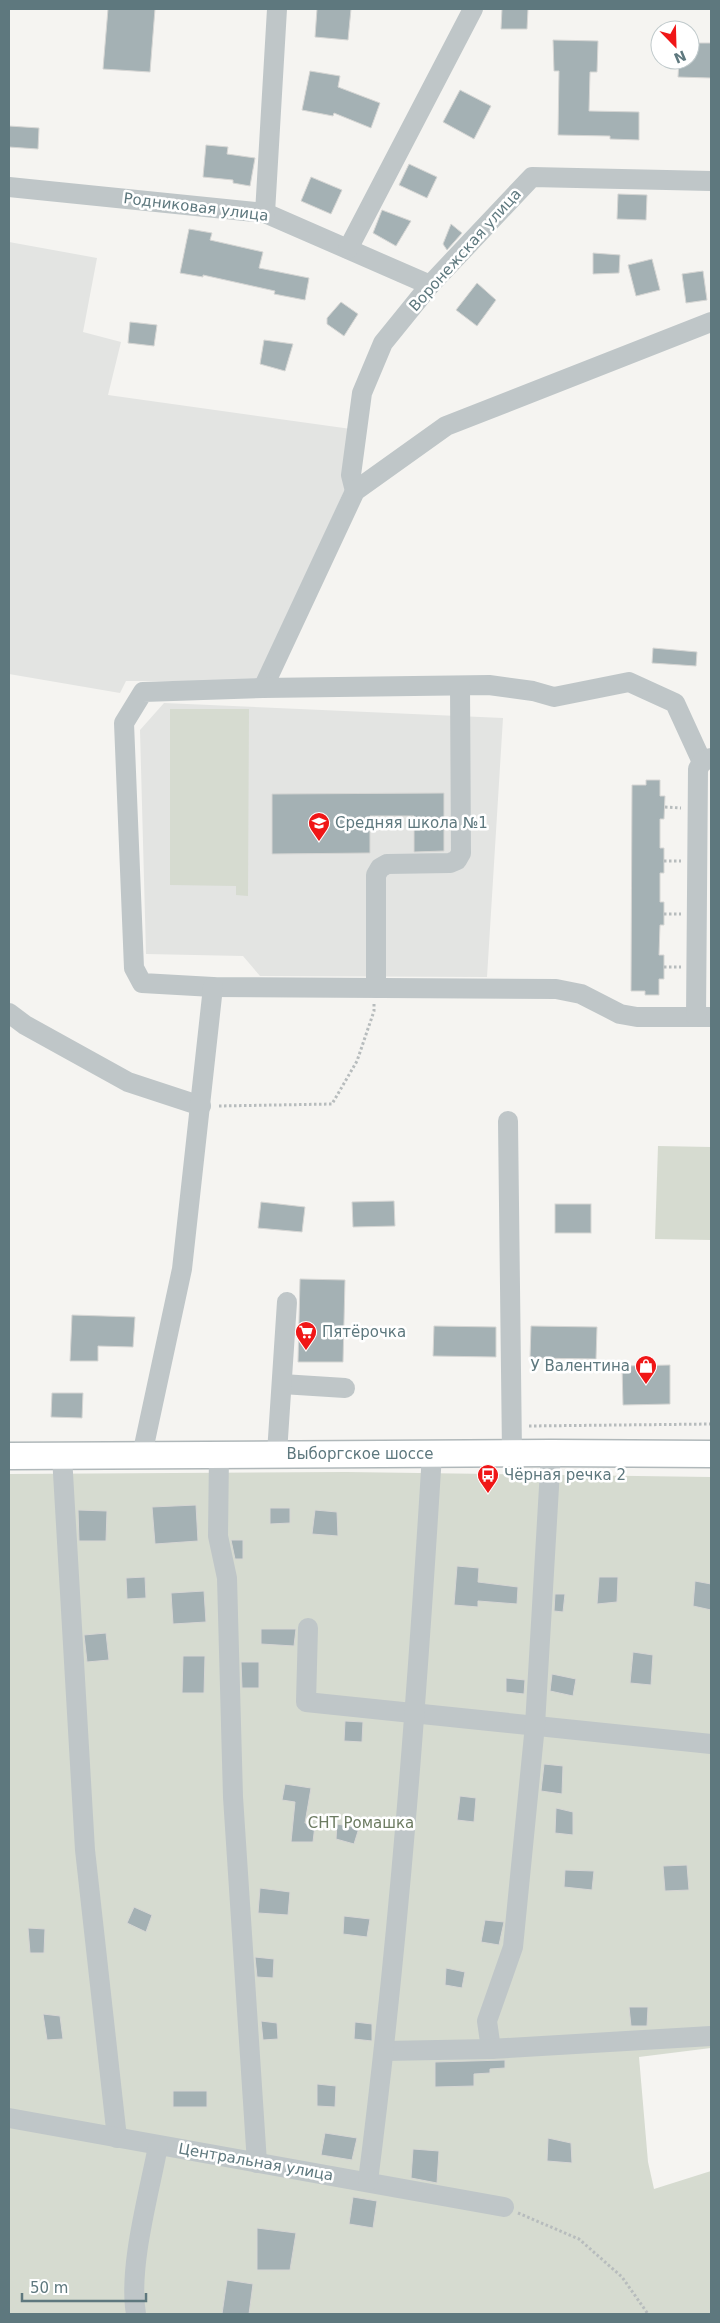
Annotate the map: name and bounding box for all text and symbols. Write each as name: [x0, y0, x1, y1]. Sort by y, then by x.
north arrow: [650, 20, 700, 70]
text: N: [672, 47, 689, 67]
street label: Воронежская улица: [405, 185, 525, 315]
street label: Родниковая улица: [123, 189, 269, 225]
school or university icon: Средняя школа №1: [307, 811, 331, 842]
place label: Средняя школа №1: [335, 814, 488, 832]
supermarket icon: Пятёрочка: [294, 1320, 318, 1351]
place label: Пятёрочка: [322, 1323, 406, 1341]
shop icon: У Валентина: [634, 1354, 658, 1385]
place label: У Валентина: [531, 1357, 630, 1375]
street label: Выборгское шоссе: [286, 1445, 434, 1463]
bus stop icon: Чёрная речка 2: [476, 1463, 500, 1494]
place label: Чёрная речка 2: [504, 1466, 626, 1484]
park label: СНТ Ромашка: [308, 1814, 414, 1832]
street label: Центральная улица: [177, 2140, 335, 2184]
scale bar: [22, 2270, 146, 2302]
text: 50 m: [30, 2279, 68, 2297]

